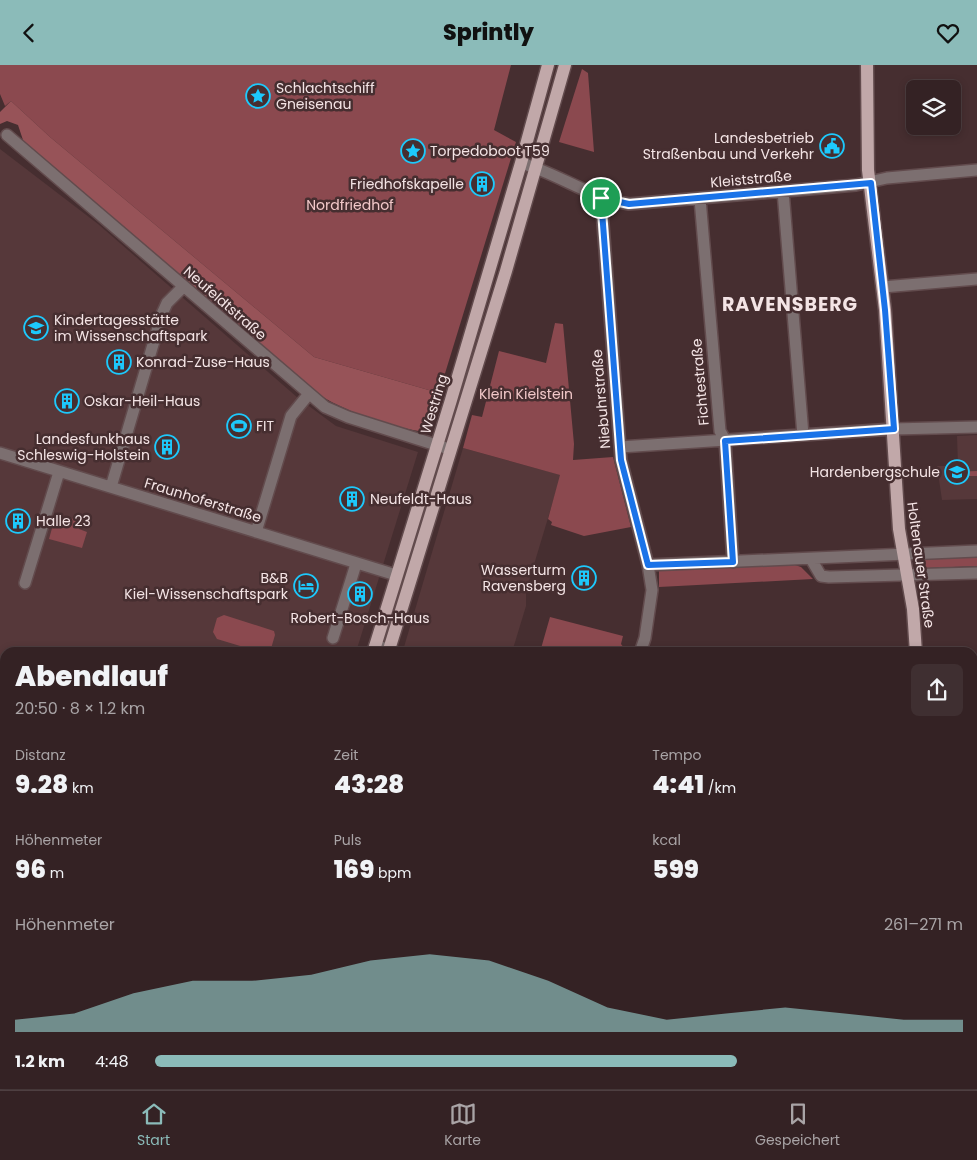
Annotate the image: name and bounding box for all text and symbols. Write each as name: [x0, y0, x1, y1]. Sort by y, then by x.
text: Sprintly: [443, 17, 534, 48]
icon: back: [15, 19, 43, 47]
icon: heart: [934, 19, 962, 47]
place label: Schlachtschiff Gneisenau: [276, 78, 375, 114]
map controls: [906, 80, 961, 135]
button: layers: [906, 80, 961, 135]
place icon: Schlachtschiff Gneisenau: [245, 83, 271, 109]
place label: Landesbetrieb Straßenbau und Verkehr: [643, 128, 814, 164]
public building icon: Landesbetrieb Straßenbau und Verkehr: [819, 133, 845, 159]
place icon: Torpedoboot T59: [400, 138, 426, 164]
place label: Torpedoboot T59: [430, 141, 550, 161]
street label: Kleiststraße: [709, 165, 793, 193]
building icon: Friedhofskapelle: [469, 171, 495, 197]
place label: Friedhofskapelle: [350, 174, 464, 194]
pin: [580, 177, 622, 219]
icon: arrive: [587, 184, 615, 212]
park label: Nordfriedhof: [306, 195, 394, 215]
street label: Neufeldtstraße: [179, 261, 271, 345]
district label: RAVENSBERG: [722, 291, 858, 318]
place label: Kindertagesstätte im Wissenschaftspark: [54, 310, 208, 346]
school or university icon: Kindertagesstätte im Wissenschaftspark: [23, 315, 49, 341]
street label: Fichtestraße: [686, 337, 714, 426]
street label: Niebuhrstraße: [587, 348, 615, 450]
building icon: Konrad-Zuse-Haus: [106, 349, 132, 375]
place label: Konrad-Zuse-Haus: [136, 352, 270, 372]
street label: Westring: [415, 372, 453, 436]
park label: Klein Kielstein: [479, 384, 573, 404]
building icon: Oskar-Heil-Haus: [54, 388, 80, 414]
place label: Oskar-Heil-Haus: [84, 391, 200, 411]
sports icon: FIT: [226, 413, 252, 439]
place label: FIT: [256, 416, 274, 436]
place label: Landesfunkhaus Schleswig-Holstein: [17, 429, 150, 465]
building icon: Landesfunkhaus Schleswig-Holstein: [154, 434, 180, 460]
school or university icon: Hardenbergschule: [944, 459, 970, 485]
place label: Hardenbergschule: [810, 462, 940, 482]
street label: Fraunhoferstraße: [142, 473, 264, 527]
building icon: Neufeldt-Haus: [339, 486, 365, 512]
place label: Neufeldt-Haus: [370, 489, 472, 509]
street label: Holtenauer Straße: [902, 501, 940, 630]
building icon: Halle 23: [5, 508, 31, 534]
place label: Halle 23: [36, 511, 91, 531]
place label: Wasserturm Ravensberg: [481, 560, 566, 596]
building icon: Wasserturm Ravensberg: [571, 565, 597, 591]
place label: B&B Kiel-Wissenschaftspark: [124, 568, 289, 604]
hotel icon: B&B Kiel-Wissenschaftspark: [293, 573, 319, 599]
building icon: Robert-Bosch-Haus: [347, 581, 373, 607]
place label: Robert-Bosch-Haus: [290, 608, 430, 628]
text: Abendlauf: [15, 657, 168, 696]
button: share: [911, 664, 963, 716]
text: 20:50 · 8 × 1.2 km: [15, 697, 145, 720]
text: Distanz: [15, 745, 66, 765]
text: Zeit: [334, 745, 358, 765]
text: Tempo: [652, 745, 701, 765]
text: 9.28: [15, 767, 68, 802]
text: 43:28: [334, 767, 404, 802]
text: 4:41: [652, 767, 704, 802]
text: km: [68, 778, 94, 798]
text: /km: [704, 778, 736, 798]
text: Höhenmeter: [15, 830, 102, 850]
text: Puls: [334, 830, 361, 850]
text: kcal: [652, 830, 681, 850]
text: 96: [15, 852, 46, 887]
text: 169: [334, 852, 374, 887]
text: 599: [652, 852, 699, 887]
text: m: [46, 863, 64, 883]
text: bpm: [374, 863, 411, 883]
text: Höhenmeter: [15, 913, 115, 936]
text: 261–271 m: [884, 913, 963, 936]
text: 1.2 km: [15, 1050, 65, 1073]
text: 4:48: [95, 1050, 129, 1073]
tab: Start: [137, 1100, 170, 1151]
tab: Karte: [444, 1100, 481, 1151]
tab: Gespeichert: [755, 1100, 840, 1151]

